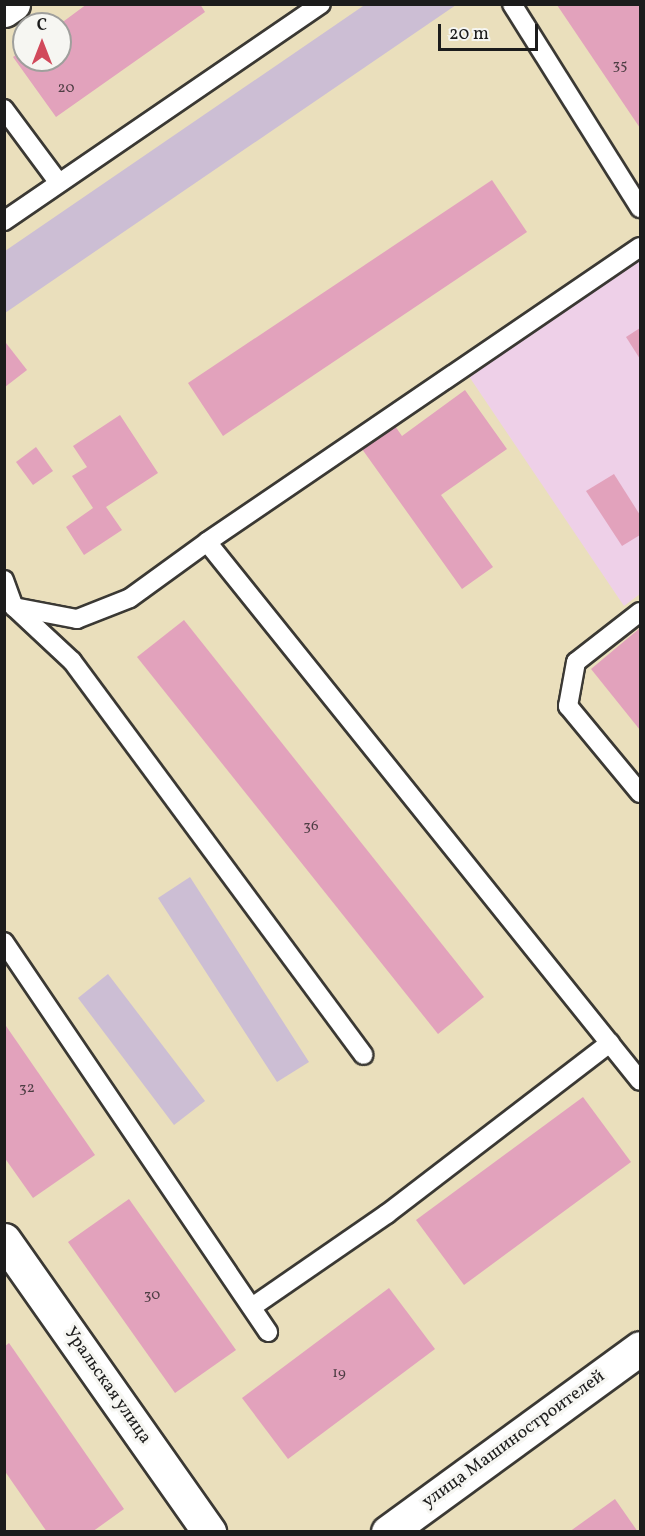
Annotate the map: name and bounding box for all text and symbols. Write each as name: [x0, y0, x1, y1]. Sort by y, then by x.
north arrow: [12, 12, 72, 72]
scale bar: [441, 12, 542, 50]
text: С: [37, 15, 47, 37]
text: 20 m: [449, 22, 489, 47]
house number: 35: [613, 57, 627, 75]
house number: 20: [58, 80, 74, 98]
house number: 36: [303, 818, 319, 836]
house number: 32: [19, 1080, 35, 1098]
house number: 30: [144, 1287, 160, 1305]
street label: Уральская улица: [59, 1323, 155, 1449]
house number: 19: [332, 1365, 346, 1383]
street label: улица Машиностроителей: [418, 1366, 610, 1514]

